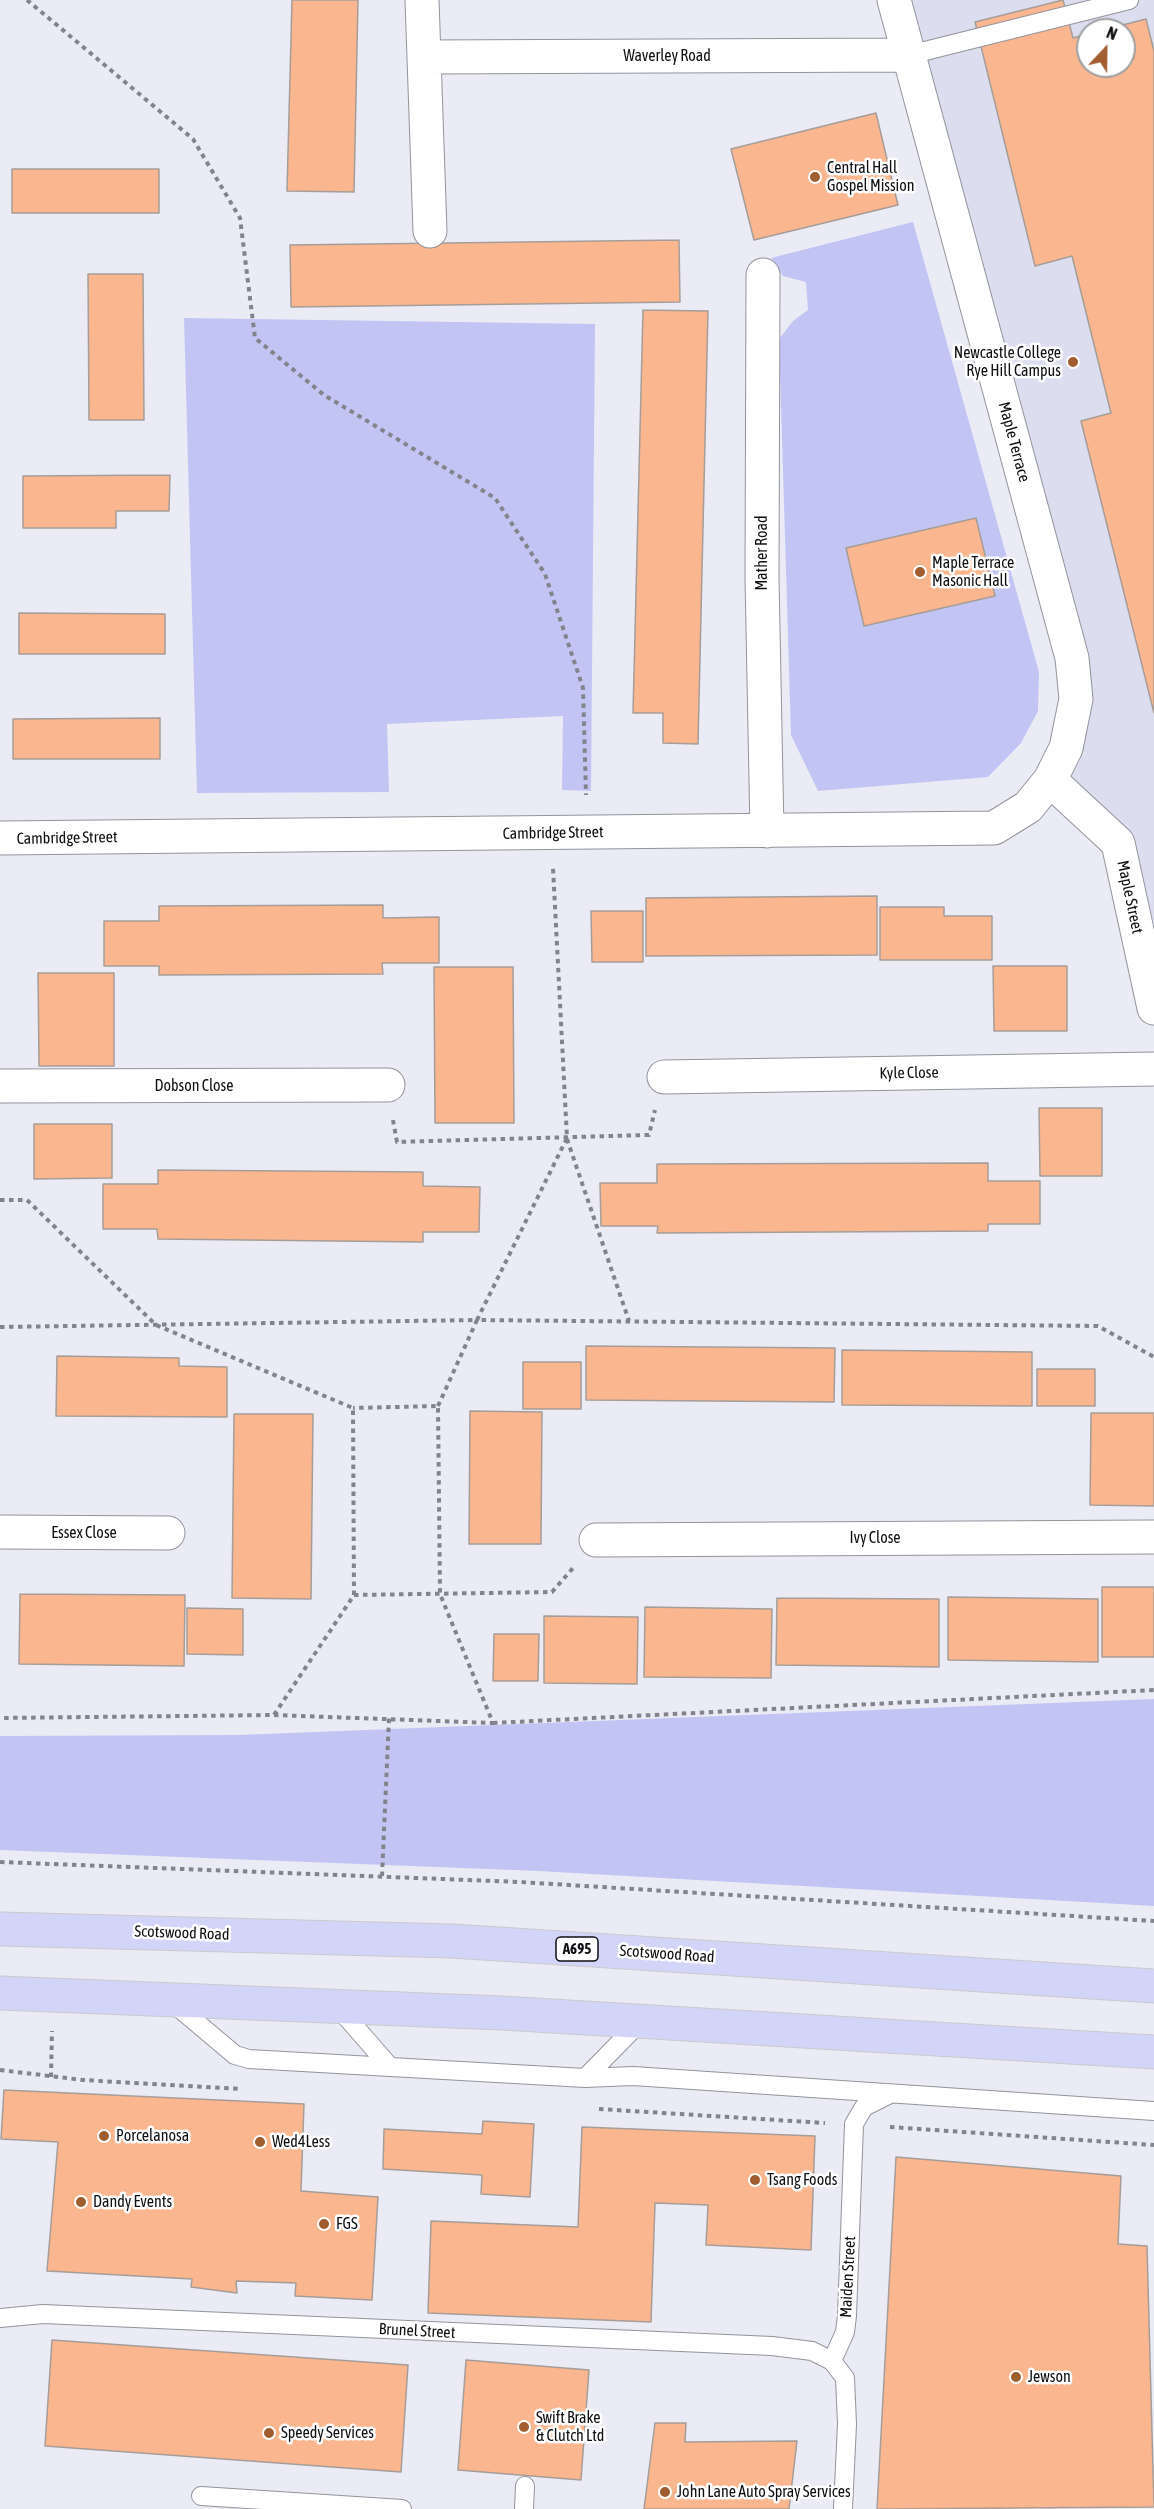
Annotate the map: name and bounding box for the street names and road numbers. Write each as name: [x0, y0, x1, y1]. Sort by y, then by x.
street label: Waverley Road: [623, 46, 711, 66]
street label: Maple Terrace: [994, 400, 1034, 484]
street label: Mather Road: [752, 515, 772, 591]
street label: Cambridge Street: [502, 823, 604, 843]
street label: Cambridge Street: [16, 828, 118, 848]
street label: Maple Street: [1113, 859, 1147, 935]
street label: Kyle Close: [879, 1063, 939, 1083]
street label: Dobson Close: [155, 1076, 233, 1096]
street label: Essex Close: [51, 1523, 117, 1543]
street label: Ivy Close: [849, 1528, 901, 1548]
street label: Scotswood Road: [134, 1922, 230, 1944]
road number: A695: [556, 1937, 598, 1961]
street label: Scotswood Road: [619, 1941, 715, 1967]
street label: Maiden Street: [836, 2236, 860, 2318]
street label: Brunel Street: [378, 2319, 456, 2343]

